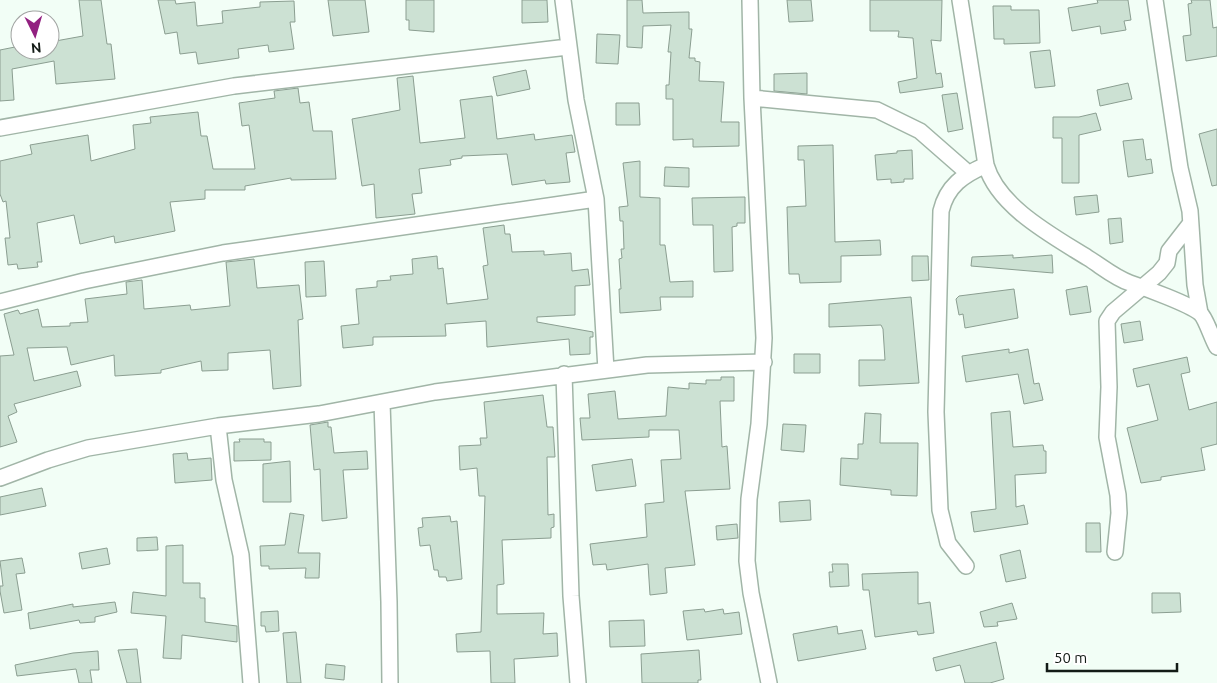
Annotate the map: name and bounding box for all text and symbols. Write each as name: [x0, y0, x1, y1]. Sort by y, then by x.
north arrow: [10, 10, 60, 60]
text: N: [30, 40, 42, 56]
scale bar: [1047, 640, 1177, 672]
text: 50 m: [1054, 649, 1087, 666]

